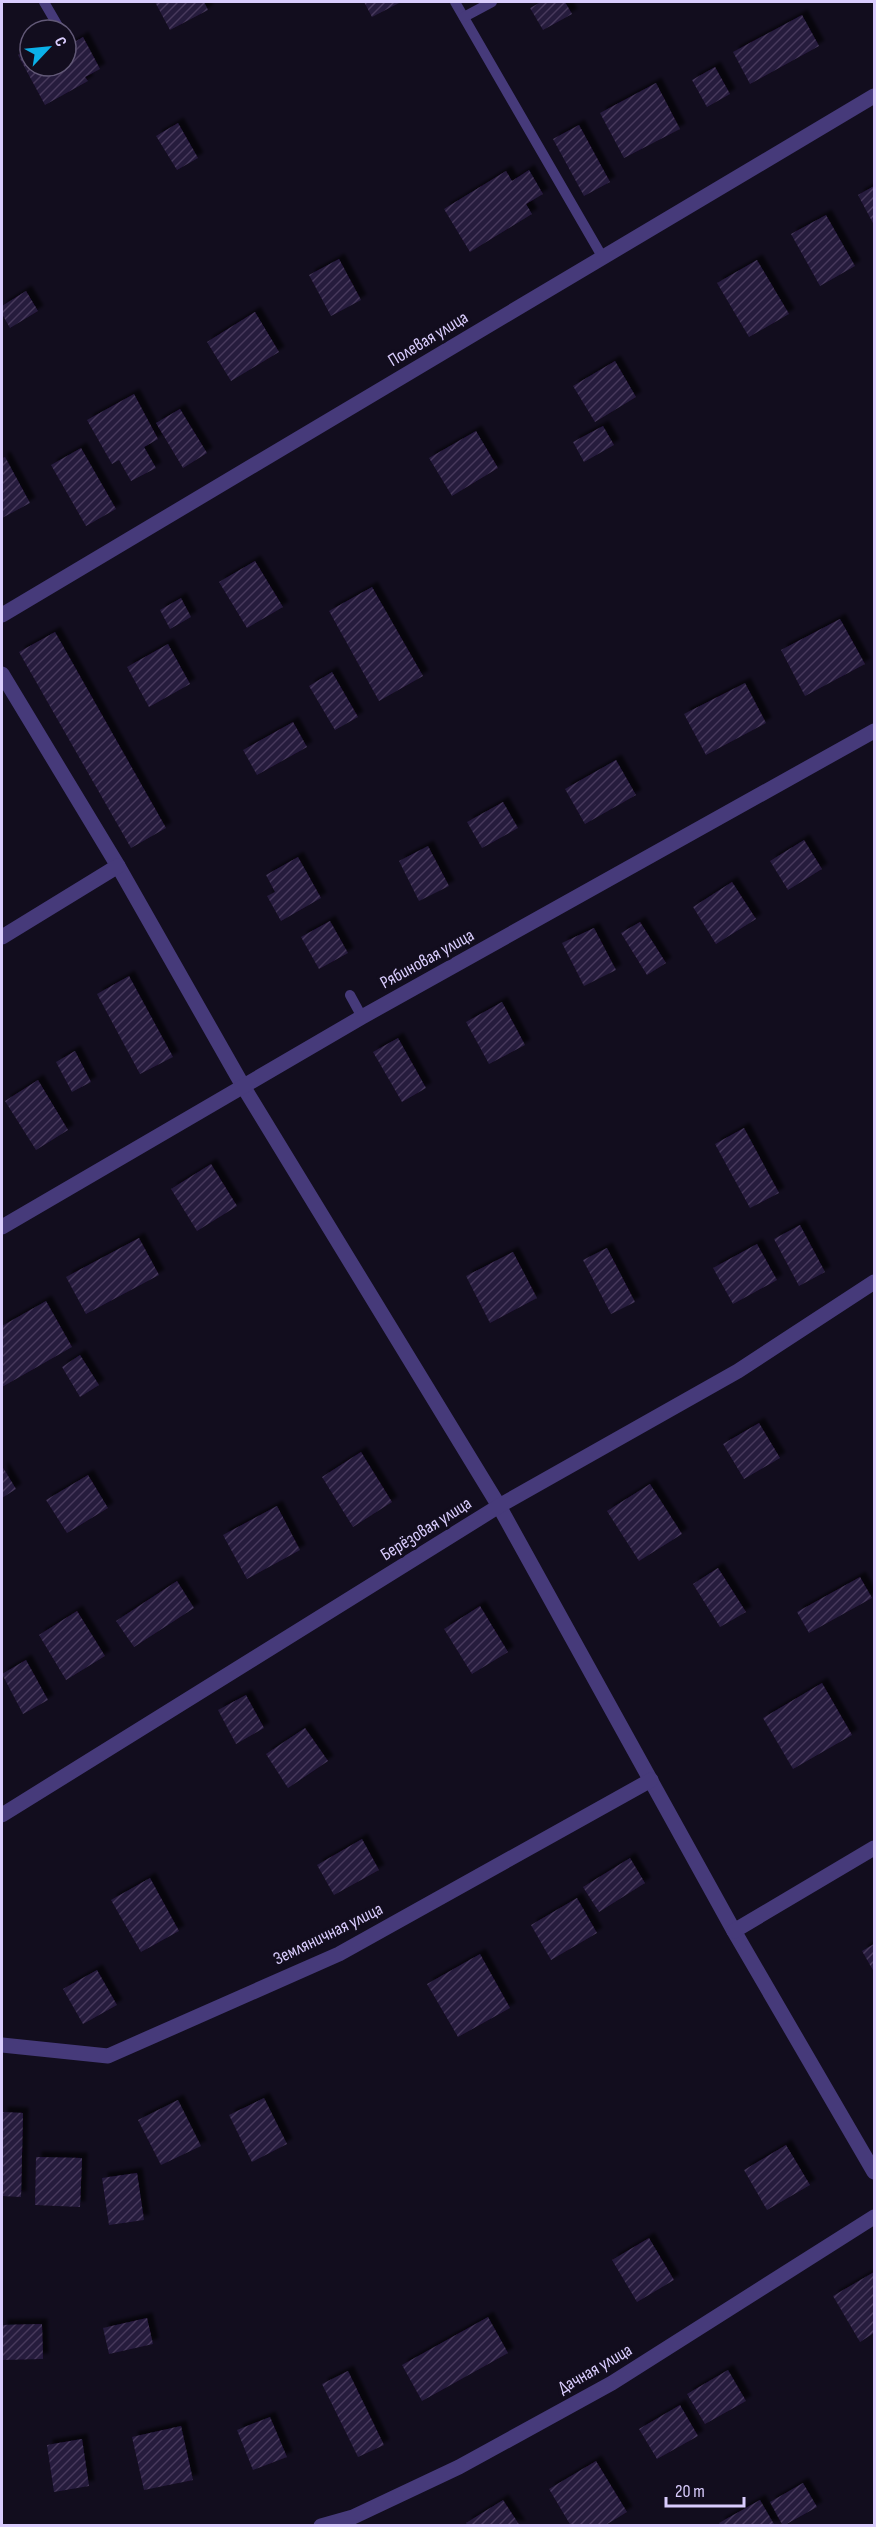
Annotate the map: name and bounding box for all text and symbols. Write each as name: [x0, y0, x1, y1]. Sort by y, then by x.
north arrow: [18, 18, 78, 78]
text: С: [50, 34, 70, 50]
street label: Полевая улица: [384, 307, 472, 371]
street label: Рябиновая улица: [376, 925, 478, 993]
street label: Берёзовая улица: [377, 1493, 475, 1565]
street label: Земляничная улица: [270, 1898, 386, 1970]
street label: Дачная улица: [554, 2339, 636, 2399]
scale bar: [666, 2470, 744, 2508]
text: 20 m: [675, 2481, 705, 2502]

